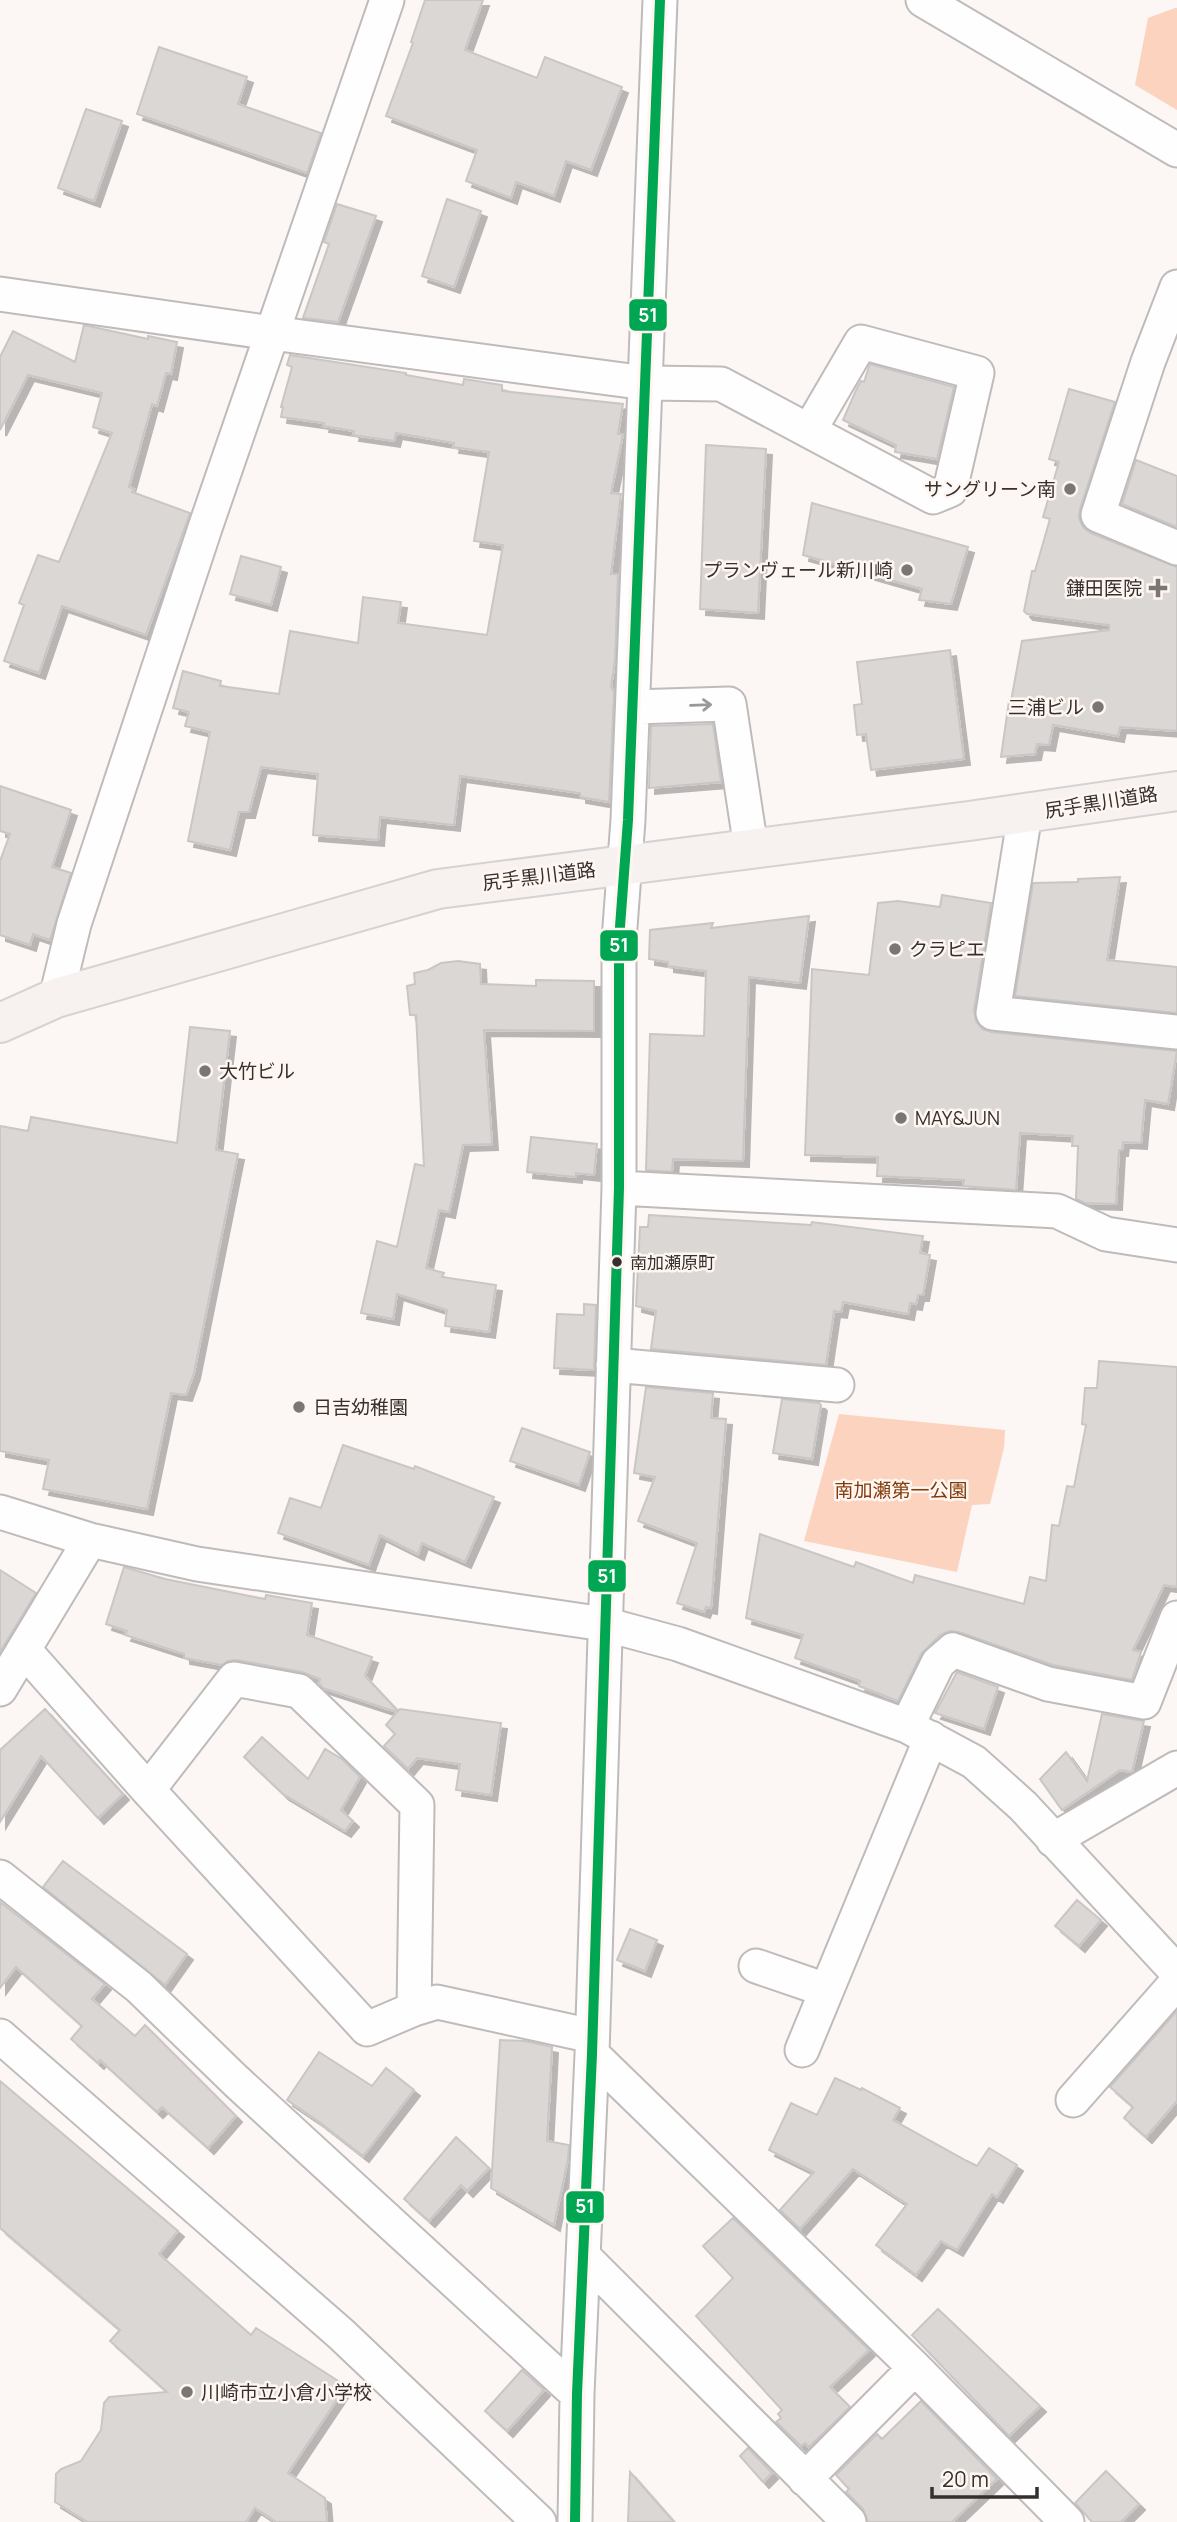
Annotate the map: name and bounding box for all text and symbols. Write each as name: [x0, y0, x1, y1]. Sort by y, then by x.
line badge: 51: [628, 298, 668, 332]
text: 51: [638, 302, 658, 328]
place label: サングリーン南: [924, 476, 1056, 502]
marker: サングリーン南: [1062, 481, 1078, 497]
place label: プランヴェール新川崎: [703, 557, 893, 583]
marker: プランヴェール新川崎: [899, 562, 915, 578]
place label: 鎌田医院: [1066, 575, 1142, 601]
marker: 鎌田医院: [1148, 578, 1168, 598]
place label: 三浦ビル: [1008, 694, 1084, 720]
one-way arrow: [689, 698, 712, 711]
marker: 三浦ビル: [1090, 699, 1106, 715]
street label: 尻手黒川道路: [1043, 780, 1159, 824]
street label: 尻手黒川道路: [481, 856, 597, 896]
line badge: 51: [599, 929, 639, 962]
text: 51: [609, 932, 629, 958]
place label: クラピエ: [909, 936, 985, 962]
marker: クラピエ: [887, 941, 903, 957]
place label: 大竹ビル: [219, 1058, 295, 1084]
marker: 大竹ビル: [197, 1063, 213, 1079]
place label: MAY&JUN: [915, 1105, 1000, 1131]
marker: MAY&JUN: [893, 1110, 909, 1126]
place label: 南加瀬原町: [630, 1251, 715, 1274]
marker: 南加瀬原町: [610, 1255, 624, 1269]
place label: 日吉幼稚園: [313, 1394, 408, 1420]
marker: 日吉幼稚園: [291, 1399, 307, 1415]
park label: 南加瀬第一公園: [834, 1477, 968, 1503]
line badge: 51: [587, 1559, 627, 1593]
text: 51: [597, 1563, 617, 1589]
line badge: 51: [565, 2190, 605, 2224]
text: 51: [575, 2193, 595, 2219]
place label: 川崎市立小倉小学校: [201, 2379, 372, 2405]
marker: 川崎市立小倉小学校: [179, 2384, 195, 2400]
scale bar: [932, 2456, 1037, 2500]
text: 20 m: [942, 2465, 989, 2493]

